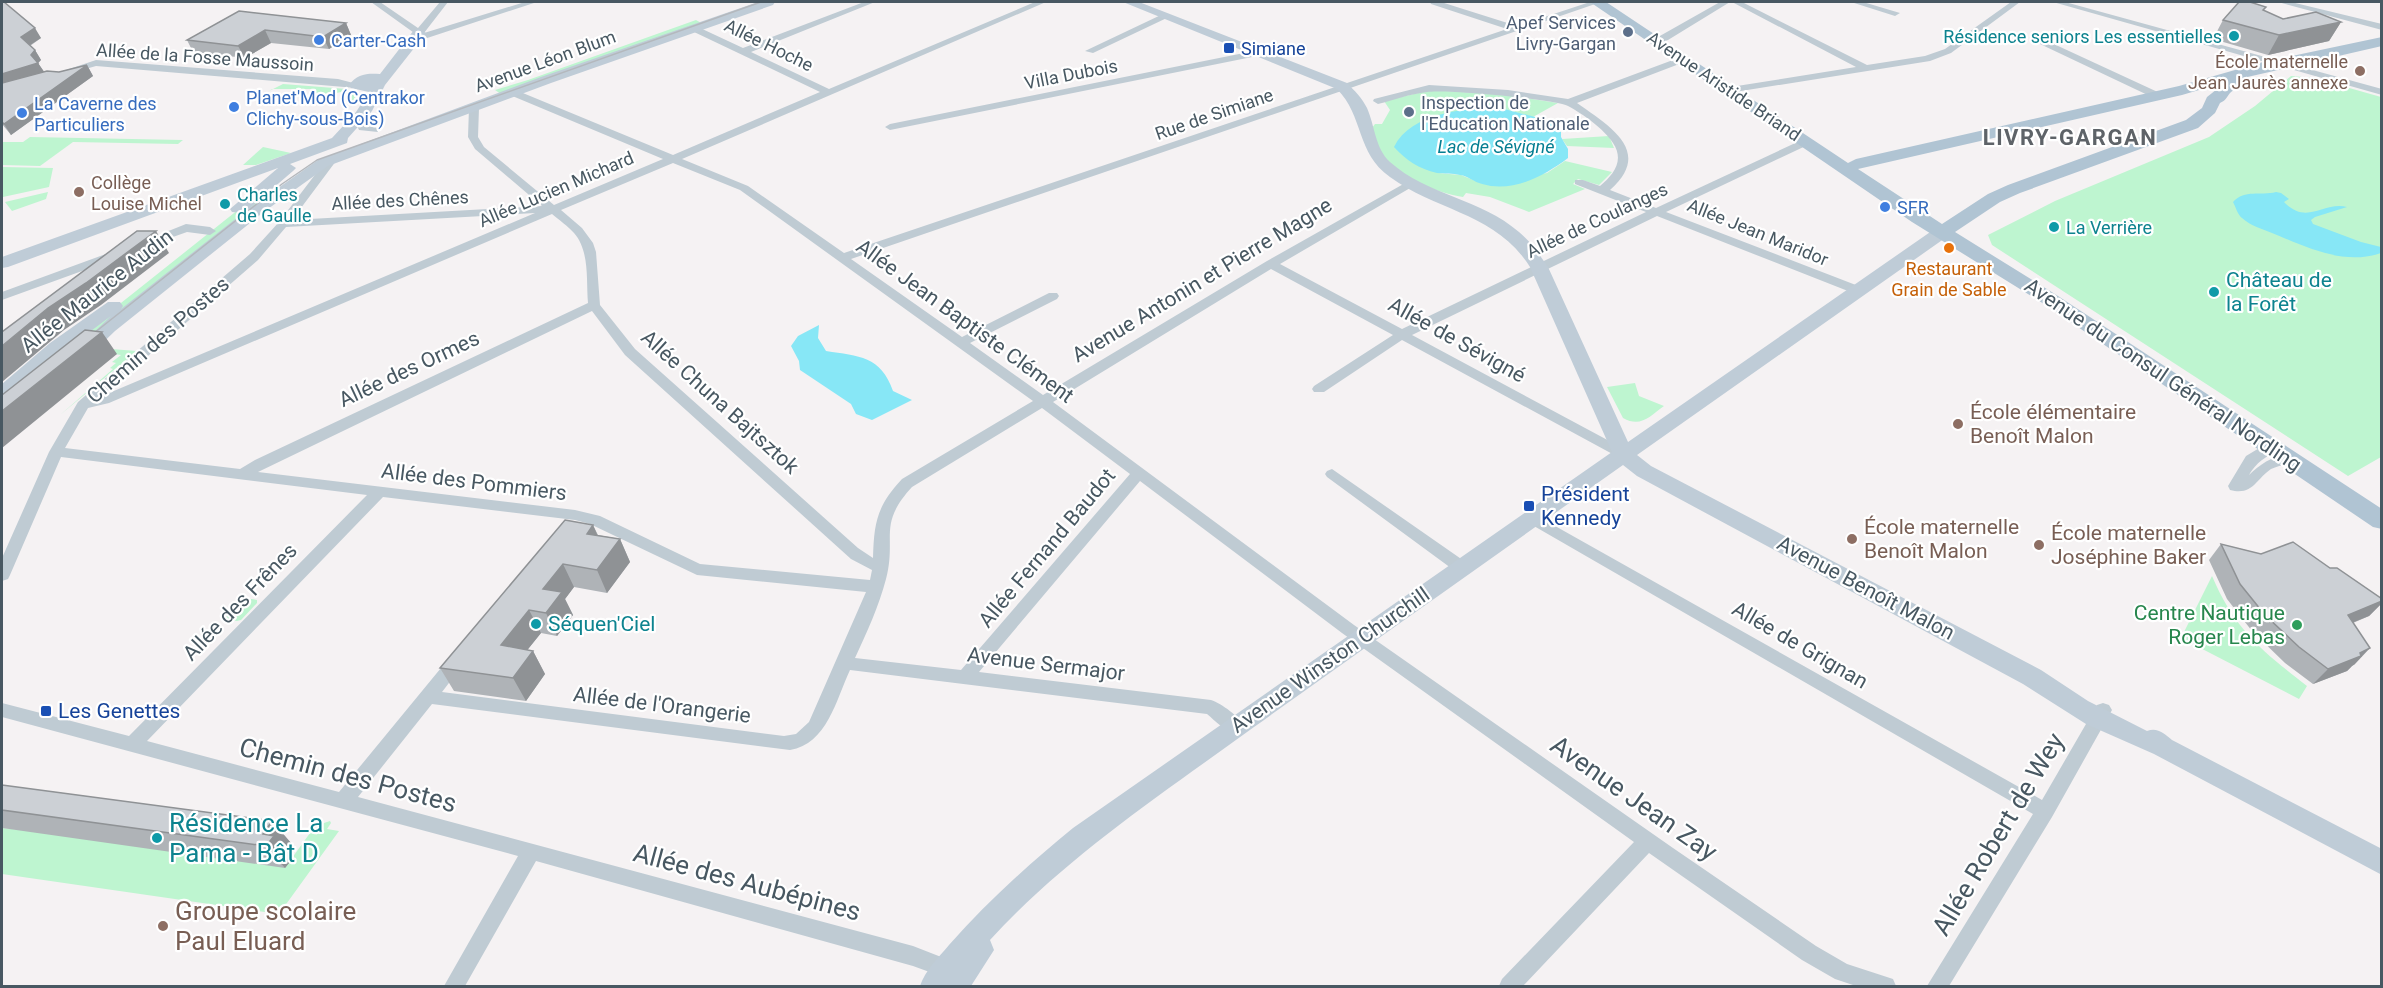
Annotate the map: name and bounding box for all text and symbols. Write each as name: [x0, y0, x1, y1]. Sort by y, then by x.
place label: Apef Services Livry-Gargan: [1506, 12, 1616, 54]
street label: Allée Hoche: [721, 15, 817, 75]
marker: Apef Services Livry-Gargan: [1621, 25, 1635, 39]
street label: Avenue Léon Blum: [472, 26, 618, 96]
place label: Résidence seniors Les essentielles: [1943, 26, 2222, 47]
street label: Avenue Aristide Briand: [1643, 27, 1805, 145]
marker: Résidence seniors Les essentielles: [2227, 29, 2241, 43]
place label: Carter-Cash: [331, 30, 426, 51]
marker: Carter-Cash: [312, 33, 326, 47]
place label: Simiane: [1241, 38, 1306, 59]
street label: Allée de la Fosse Maussoin: [96, 39, 314, 75]
marker: Simiane: [1222, 41, 1236, 55]
place label: École maternelle Jean Jaurès annexe: [2188, 51, 2348, 93]
street label: Villa Dubois: [1023, 55, 1119, 93]
marker: École maternelle Jean Jaurès annexe: [2353, 64, 2367, 78]
street label: Rue de Simiane: [1152, 84, 1276, 144]
place label: Planet'Mod (Centrakor Clichy-sous-Bois): [246, 87, 425, 130]
place label: Inspection de l'Education Nationale: [1421, 92, 1590, 134]
place label: La Caverne des Particuliers: [34, 93, 157, 135]
marker: Planet'Mod (Centrakor Clichy-sous-Bois): [227, 100, 241, 114]
marker: Inspection de l'Education Nationale: [1402, 105, 1416, 119]
marker: La Caverne des Particuliers: [15, 106, 29, 120]
district label: LIVRY-GARGAN: [1983, 125, 2157, 150]
water label: Lac de Sévigné: [1438, 136, 1554, 157]
street label: Allée Lucien Michard: [475, 147, 637, 231]
place label: Collège Louise Michel: [91, 172, 202, 214]
street label: Allée de Coulanges: [1523, 178, 1671, 262]
place label: Charles de Gaulle: [237, 184, 311, 226]
marker: Collège Louise Michel: [72, 185, 86, 199]
street label: Allée des Chênes: [331, 186, 469, 214]
street label: Avenue Antonin et Pierre Magne: [1068, 193, 1336, 367]
street label: Allée Jean Maridor: [1684, 194, 1832, 270]
marker: Charles de Gaulle: [218, 197, 232, 211]
place label: SFR: [1897, 197, 1929, 218]
marker: SFR: [1878, 200, 1892, 214]
place label: La Verrière: [2066, 217, 2152, 238]
marker: La Verrière: [2047, 220, 2061, 234]
street label: Allée Maurice Audin: [16, 224, 178, 358]
street label: Allée Jean Baptiste Clément: [852, 234, 1078, 408]
marker: Restaurant Grain de Sable: [1942, 241, 1956, 255]
place label: Restaurant Grain de Sable: [1891, 258, 2007, 300]
place label: Château de la Forêt: [2226, 268, 2332, 316]
street label: Chemin des Postes: [82, 272, 234, 408]
street label: Avenue du Consul Général Nordling: [2020, 273, 2306, 477]
marker: Château de la Forêt: [2207, 285, 2221, 299]
street label: Allée de Sévigné: [1384, 292, 1530, 388]
street label: Allée Chuna Bajtsztok: [636, 325, 804, 479]
street label: Allée des Ormes: [335, 326, 483, 412]
place label: École élémentaire Benoît Malon: [1970, 400, 2136, 448]
marker: École élémentaire Benoît Malon: [1951, 417, 1965, 431]
street label: Allée des Pommiers: [380, 459, 568, 505]
street label: Allée Fernand Baudot: [974, 464, 1120, 632]
place label: Président Kennedy: [1541, 482, 1630, 530]
marker: Président Kennedy: [1522, 499, 1536, 513]
place label: École maternelle Benoît Malon: [1864, 515, 2019, 563]
place label: École maternelle Joséphine Baker: [2051, 521, 2206, 569]
street label: Avenue Benoît Malon: [1773, 531, 1959, 645]
marker: École maternelle Benoît Malon: [1845, 532, 1859, 546]
street label: Allée des Frênes: [178, 538, 302, 666]
marker: École maternelle Joséphine Baker: [2032, 538, 2046, 552]
street label: Avenue Winston Churchill: [1226, 582, 1434, 738]
street label: Allée de Grignan: [1728, 596, 1872, 694]
place label: Centre Nautique Roger Lebas: [2134, 601, 2285, 649]
place label: Séquen'Ciel: [548, 612, 655, 636]
marker: Séquen'Ciel: [529, 617, 543, 631]
marker: Centre Nautique Roger Lebas: [2290, 618, 2304, 632]
street label: Avenue Sermajor: [966, 642, 1126, 686]
street label: Allée de l'Orangerie: [572, 682, 752, 728]
place label: Les Genettes: [58, 699, 180, 723]
marker: Les Genettes: [39, 704, 53, 718]
street label: Allée Robert de Wey: [1926, 727, 2070, 941]
street label: Avenue Jean Zay: [1545, 729, 1723, 867]
street label: Chemin des Postes: [236, 732, 460, 818]
place label: Résidence La Pama - Bât D: [169, 808, 323, 868]
marker: Résidence La Pama - Bât D: [150, 831, 164, 845]
street label: Allée des Aubépines: [630, 837, 864, 927]
place label: Groupe scolaire Paul Eluard: [175, 896, 356, 956]
marker: Groupe scolaire Paul Eluard: [156, 919, 170, 933]

